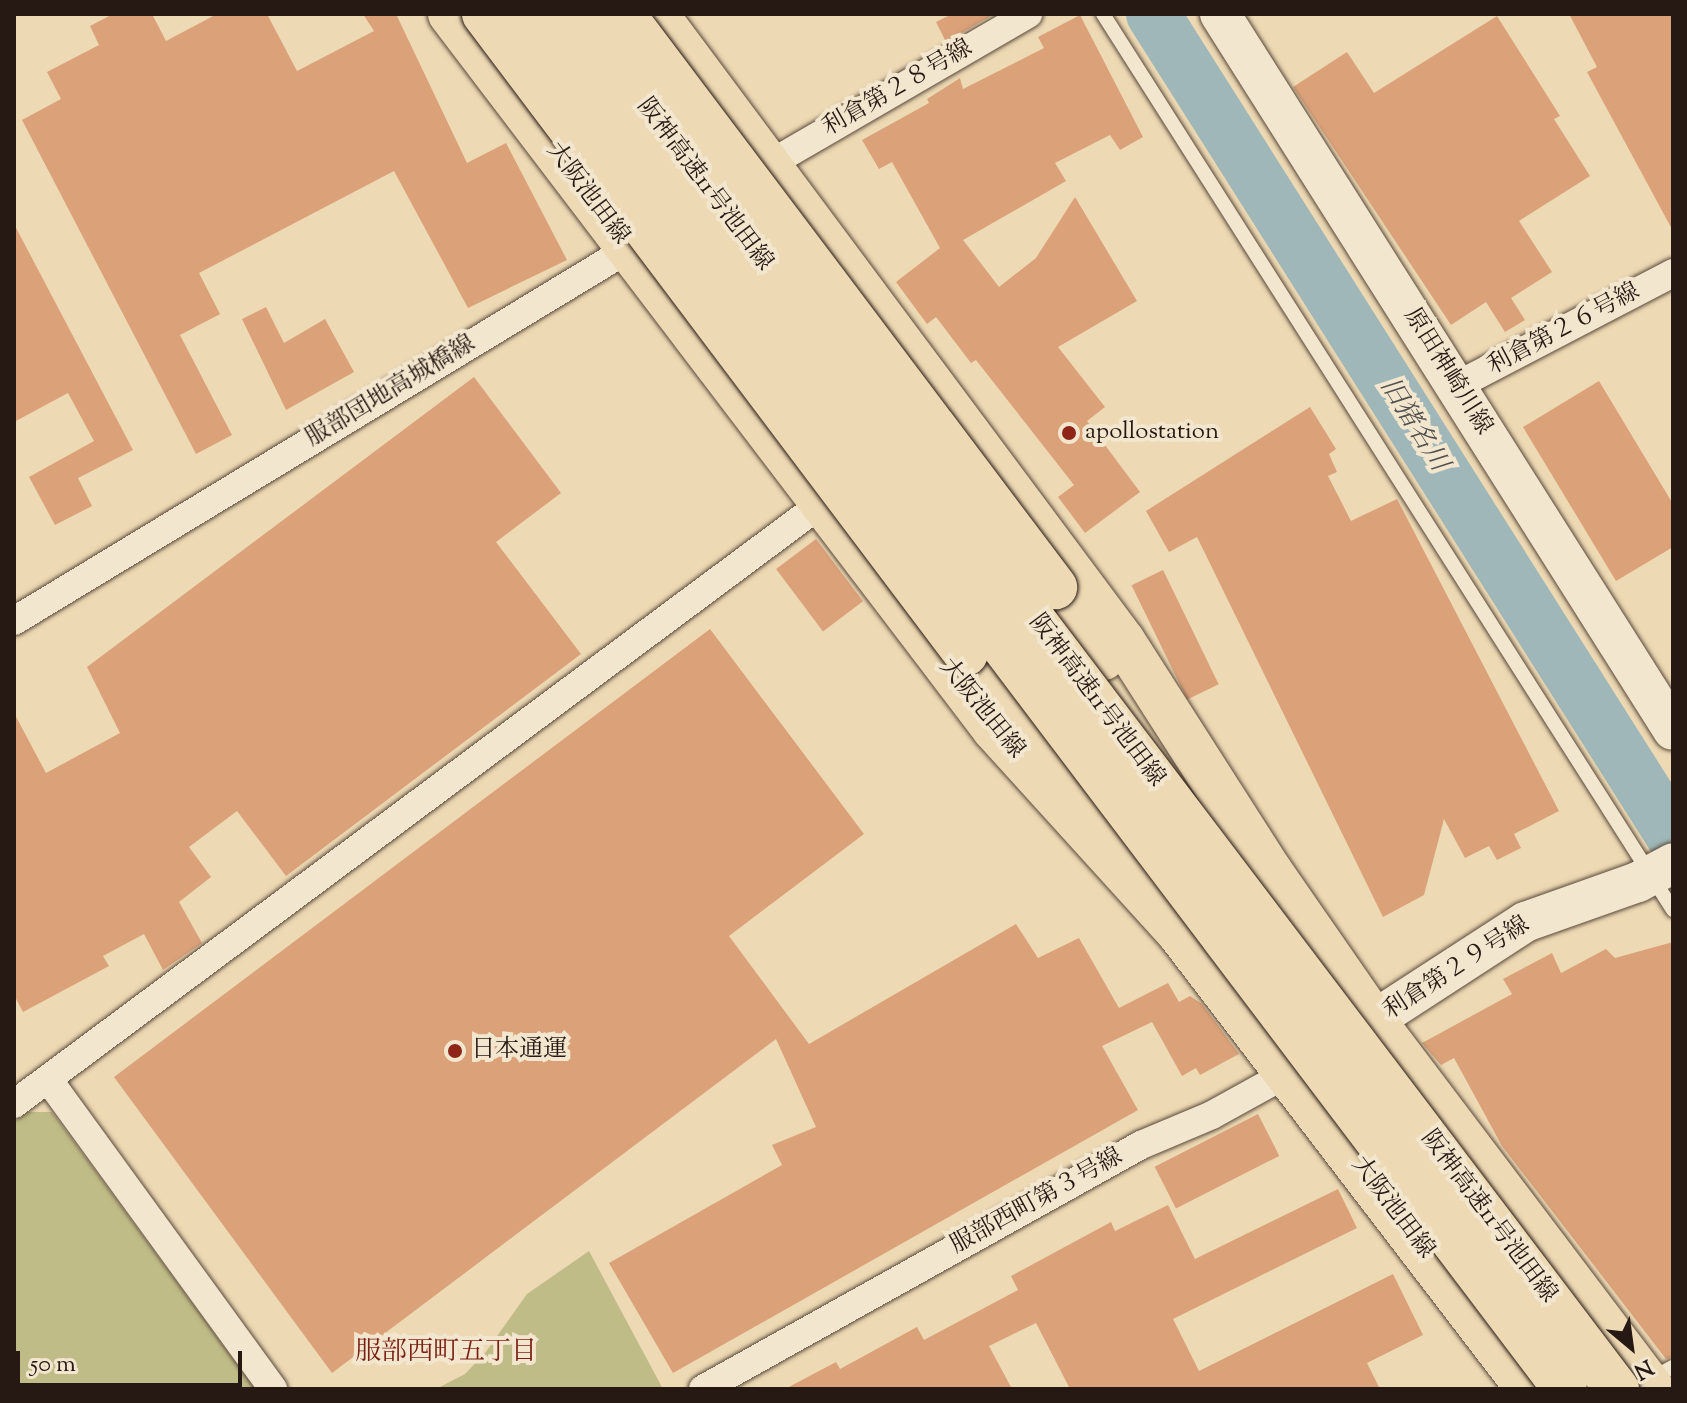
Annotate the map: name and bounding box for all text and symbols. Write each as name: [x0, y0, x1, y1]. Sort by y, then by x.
street label: 利倉第２８号線: [818, 35, 978, 143]
street label: 阪神高速11号池田線: [630, 93, 778, 277]
street label: 大阪池田線: [539, 137, 635, 251]
street label: 利倉第２６号線: [1483, 278, 1645, 382]
street label: 原田神崎川線: [1397, 303, 1497, 441]
street label: 服部団地高城橋線: [301, 330, 481, 454]
water label: 旧猪名川: [1372, 373, 1454, 477]
place label: apollostation: [1085, 419, 1219, 447]
marker: apollostation: [1060, 424, 1078, 442]
street label: 阪神高速11号池田線: [1022, 609, 1170, 793]
street label: 大阪池田線: [932, 653, 1030, 765]
street label: 利倉第２９号線: [1379, 911, 1535, 1027]
place label: 日本通運: [471, 1037, 567, 1065]
marker: 日本通運: [446, 1042, 464, 1060]
street label: 阪神高速11号池田線: [1414, 1125, 1562, 1309]
street label: 服部西町第３号線: [946, 1143, 1128, 1261]
street label: 大阪池田線: [1344, 1151, 1440, 1265]
north arrow: [1591, 1307, 1671, 1387]
scale bar: [20, 1335, 246, 1385]
district label: 服部西町五丁目: [355, 1337, 537, 1369]
text: 50 m: [30, 1348, 76, 1382]
text: N: [1627, 1350, 1658, 1386]

